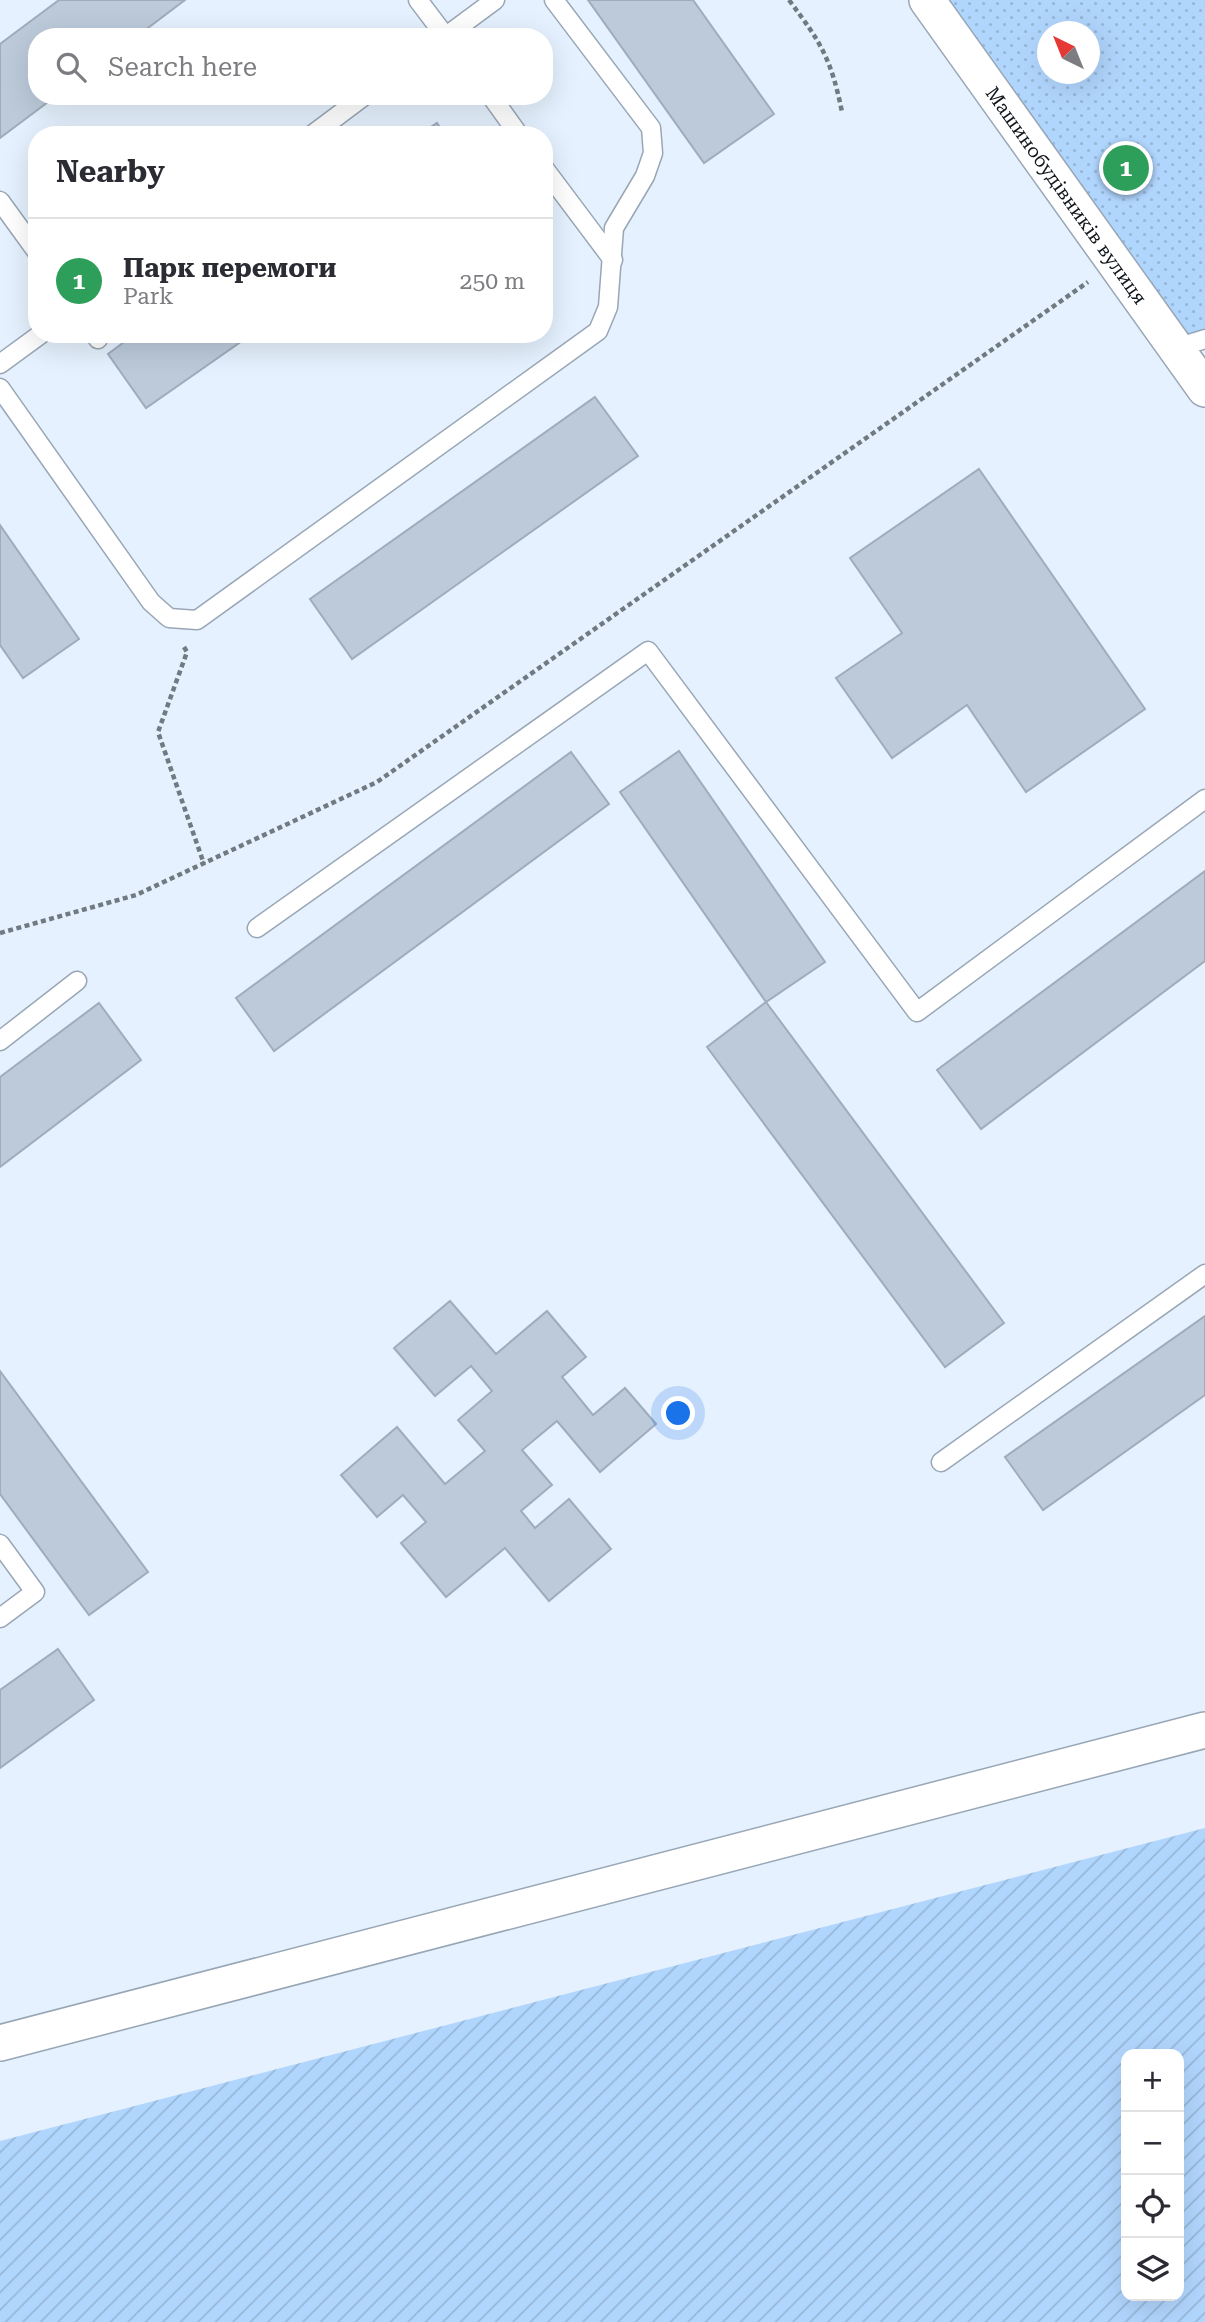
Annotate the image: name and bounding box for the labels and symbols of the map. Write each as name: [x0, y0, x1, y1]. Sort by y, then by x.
north arrow: [1037, 21, 1100, 84]
street label: Машинобудівників вулиця: [981, 82, 1152, 309]
pin: 1: [1103, 142, 1149, 194]
your location: [661, 1396, 695, 1430]

